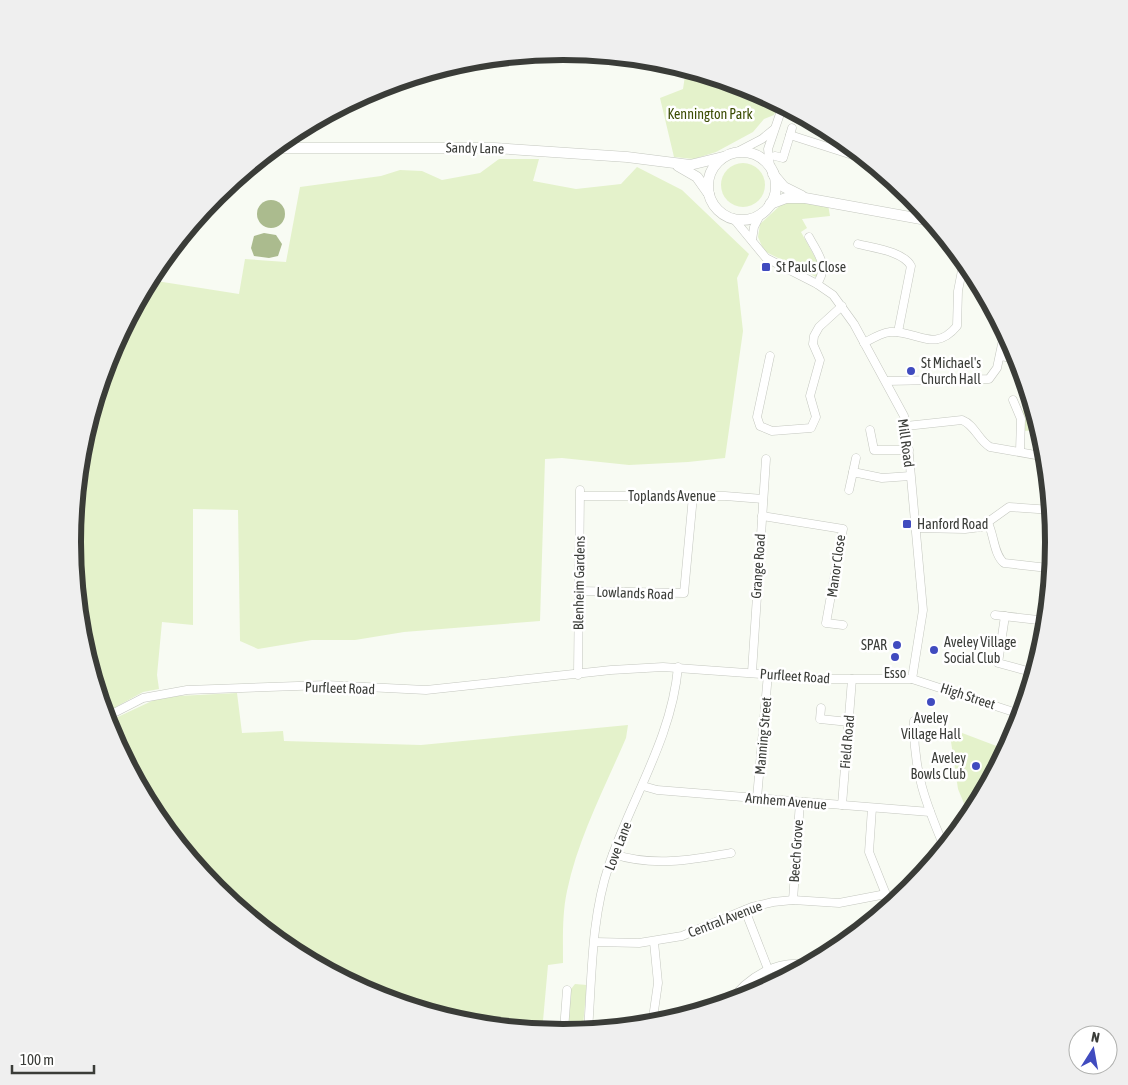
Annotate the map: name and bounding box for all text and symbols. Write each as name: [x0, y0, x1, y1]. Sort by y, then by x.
park label: Kennington Park: [667, 106, 753, 122]
street label: Sandy Lane: [446, 139, 504, 157]
place label: St Pauls Close: [776, 259, 846, 275]
marker: St Pauls Close: [760, 261, 772, 273]
place label: St Michael's Church Hall: [921, 355, 981, 387]
marker: St Michael's Church Hall: [905, 365, 917, 377]
street label: Mill Road: [895, 418, 917, 468]
street label: Toplands Avenue: [628, 488, 716, 504]
place label: Hanford Road: [917, 516, 988, 532]
marker: Hanford Road: [901, 518, 913, 530]
street label: Grange Road: [748, 533, 768, 599]
street label: Manor Close: [824, 534, 848, 598]
street label: Blenheim Gardens: [570, 536, 588, 630]
street label: Lowlands Road: [596, 584, 674, 602]
place label: Aveley Village Social Club: [944, 634, 1016, 666]
place label: SPAR: [861, 637, 887, 653]
marker: SPAR: [891, 639, 903, 651]
marker: Aveley Village Social Club: [928, 644, 940, 656]
marker: Esso: [889, 651, 901, 663]
place label: Esso: [884, 665, 906, 681]
street label: Purfleet Road: [759, 666, 831, 686]
street label: Purfleet Road: [305, 679, 375, 697]
street label: High Street: [939, 680, 997, 712]
street label: Manning Street: [752, 696, 774, 776]
marker: Aveley Village Hall: [925, 696, 937, 708]
place label: Aveley Village Hall: [901, 710, 961, 742]
street label: Field Road: [837, 714, 857, 770]
place label: Aveley Bowls Club: [911, 750, 966, 782]
marker: Aveley Bowls Club: [970, 760, 982, 772]
street label: Arnhem Avenue: [745, 789, 827, 813]
street label: Love Lane: [601, 819, 635, 873]
street label: Beech Grove: [786, 819, 806, 883]
street label: Central Avenue: [686, 898, 764, 940]
north arrow: [1068, 1025, 1118, 1075]
text: N: [1090, 1029, 1101, 1046]
scale bar: [12, 1042, 95, 1074]
text: 100 m: [20, 1051, 54, 1068]

